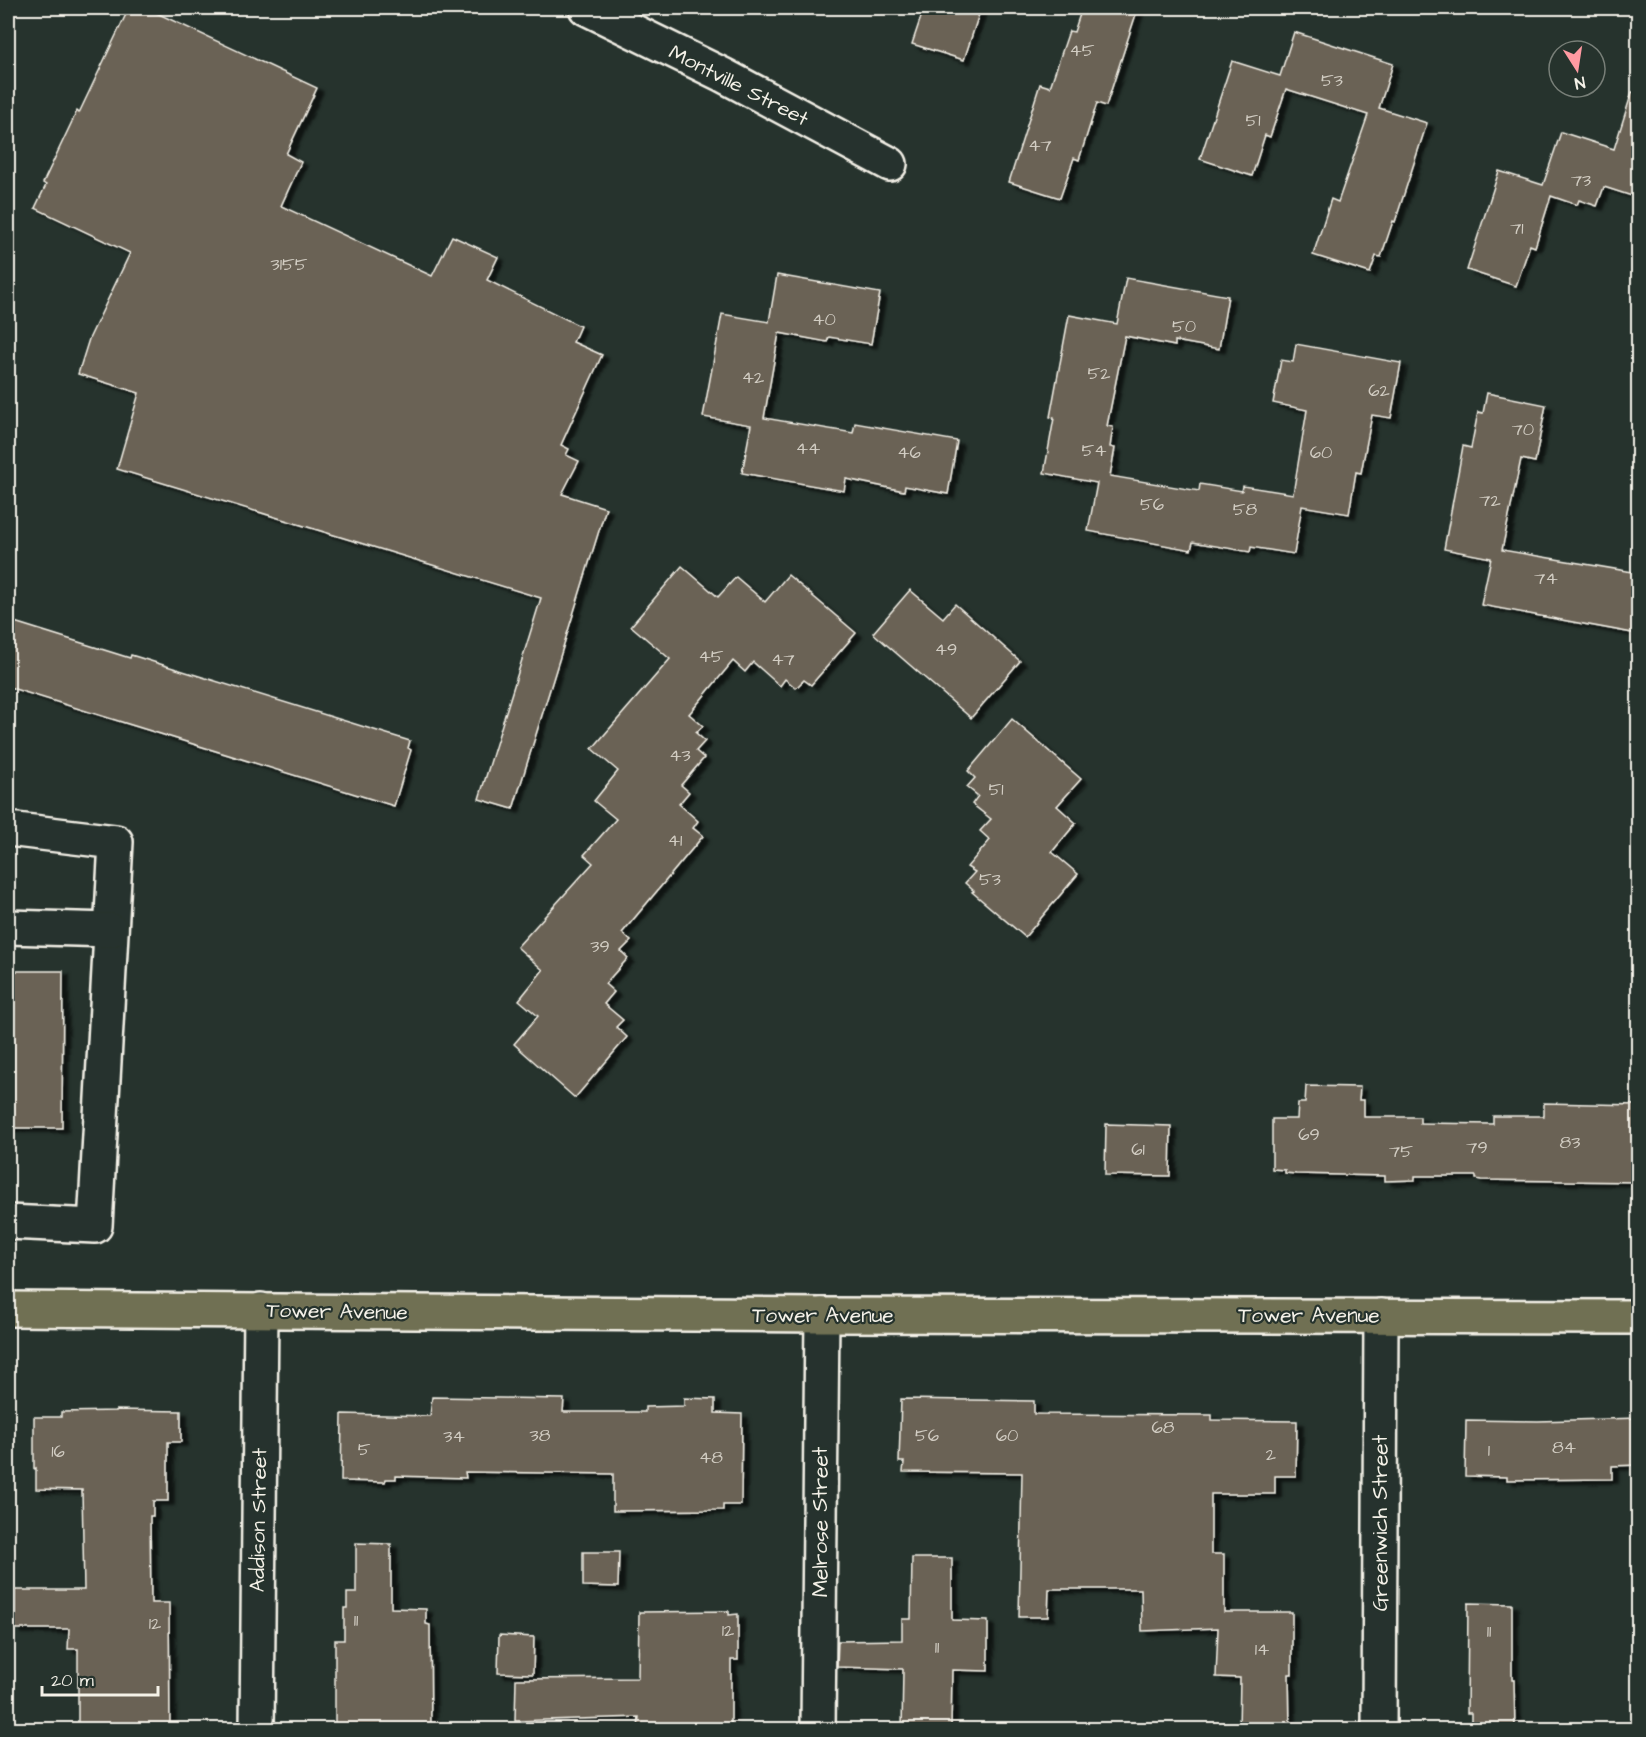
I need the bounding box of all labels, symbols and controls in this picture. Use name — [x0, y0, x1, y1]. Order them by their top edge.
street label: Montville Street — [664, 38, 814, 133]
house number: 45 — [1070, 38, 1095, 63]
north arrow — [1547, 39, 1607, 99]
house number: 53 — [1321, 68, 1343, 93]
text: N — [1573, 71, 1587, 94]
house number: 51 — [1245, 108, 1261, 133]
house number: 47 — [1028, 133, 1052, 158]
house number: 73 — [1571, 168, 1591, 193]
house number: 71 — [1510, 216, 1524, 241]
house number: 3155 — [271, 252, 308, 277]
house number: 40 — [812, 307, 836, 332]
house number: 50 — [1172, 314, 1196, 339]
house number: 52 — [1087, 361, 1111, 386]
house number: 42 — [742, 365, 765, 390]
house number: 62 — [1368, 378, 1390, 403]
house number: 70 — [1512, 417, 1534, 442]
house number: 44 — [796, 436, 820, 461]
house number: 54 — [1082, 438, 1107, 463]
house number: 46 — [897, 440, 921, 465]
house number: 60 — [1310, 440, 1332, 465]
house number: 72 — [1479, 488, 1501, 513]
house number: 56 — [1140, 492, 1164, 517]
house number: 58 — [1233, 497, 1258, 522]
house number: 74 — [1534, 566, 1558, 591]
house number: 49 — [935, 637, 957, 662]
house number: 45 — [699, 644, 724, 669]
house number: 47 — [771, 647, 795, 672]
house number: 43 — [669, 743, 691, 768]
house number: 51 — [988, 777, 1004, 802]
house number: 41 — [668, 828, 682, 853]
house number: 53 — [979, 867, 1001, 892]
house number: 39 — [590, 934, 610, 959]
house number: 69 — [1298, 1122, 1320, 1147]
house number: 83 — [1560, 1130, 1580, 1155]
house number: 79 — [1466, 1135, 1488, 1160]
house number: 61 — [1131, 1137, 1145, 1162]
house number: 75 — [1389, 1139, 1413, 1164]
street label: Tower Avenue — [266, 1296, 408, 1327]
street label: Tower Avenue — [752, 1301, 894, 1330]
street label: Tower Avenue — [1238, 1301, 1380, 1330]
house number: 68 — [1152, 1415, 1175, 1440]
house number: 38 — [530, 1423, 551, 1448]
house number: 56 — [915, 1423, 939, 1448]
house number: 60 — [996, 1423, 1018, 1448]
house number: 34 — [443, 1424, 465, 1449]
street label: Greenwich Street — [1366, 1434, 1395, 1611]
house number: 84 — [1552, 1435, 1576, 1460]
house number: 5 — [358, 1437, 371, 1462]
house number: 1 — [1488, 1438, 1490, 1463]
house number: 16 — [51, 1439, 65, 1464]
house number: 2 — [1266, 1442, 1277, 1467]
house number: 48 — [699, 1445, 723, 1470]
street label: Melrose Street — [806, 1446, 835, 1597]
street label: Addison Street — [243, 1447, 274, 1592]
house number: 11 — [354, 1608, 358, 1633]
house number: 12 — [149, 1611, 162, 1636]
house number: 12 — [722, 1618, 735, 1643]
house number: 11 — [1487, 1619, 1491, 1644]
house number: 11 — [935, 1635, 939, 1660]
house number: 14 — [1255, 1637, 1269, 1662]
scale bar — [42, 1659, 158, 1697]
text: 20 m — [51, 1668, 94, 1693]

